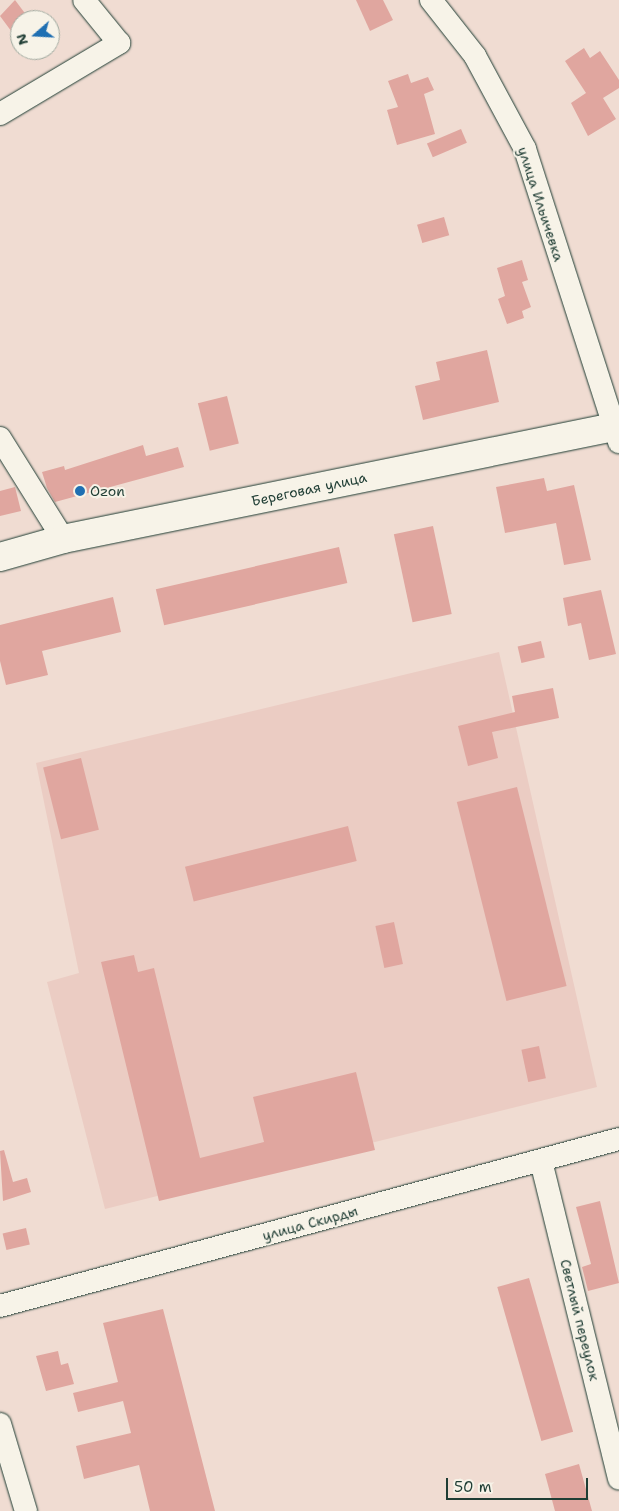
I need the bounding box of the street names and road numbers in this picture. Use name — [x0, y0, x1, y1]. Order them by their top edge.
street label: улица Ильичевка — [515, 145, 567, 263]
street label: Береговая улица — [250, 469, 368, 509]
street label: улица Скирды — [260, 1202, 360, 1244]
street label: Светлый переулок — [557, 1257, 603, 1383]

